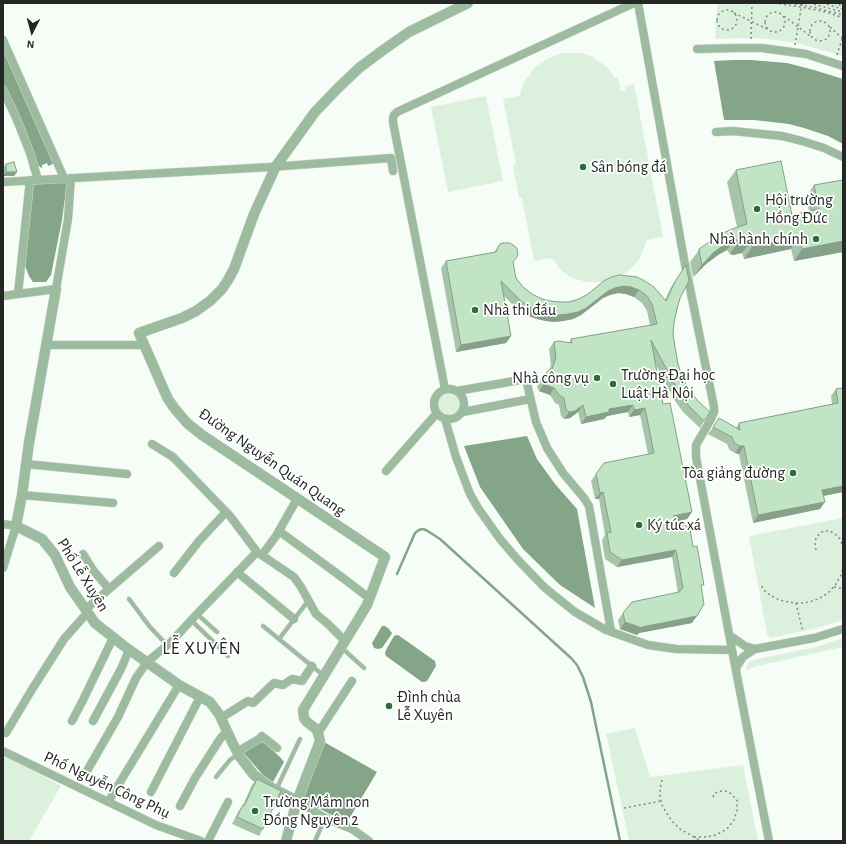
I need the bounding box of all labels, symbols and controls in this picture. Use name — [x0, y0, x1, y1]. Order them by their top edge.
north arrow — [12, 12, 52, 52]
text: N — [26, 39, 35, 50]
place label: Sân bóng đá — [591, 157, 667, 177]
marker: Sân bóng đá — [578, 162, 588, 172]
place label: Hội trường Hồng Đức — [765, 190, 833, 228]
marker: Hội trường Hồng Đức — [752, 204, 762, 214]
place label: Nhà hành chính — [709, 229, 808, 249]
marker: Nhà hành chính — [811, 234, 821, 244]
place label: Nhà thi đấu — [483, 300, 556, 320]
marker: Nhà thi đấu — [470, 305, 480, 315]
place label: Trường Đại học Luật Hà Nội — [621, 365, 715, 403]
place label: Nhà công vụ — [512, 368, 589, 388]
marker: Nhà công vụ — [592, 373, 602, 383]
marker: Trường Đại học Luật Hà Nội — [608, 379, 618, 389]
street label: Đường Nguyễn Quán Quang — [195, 404, 349, 520]
place label: Tòa giảng đường — [682, 463, 785, 483]
marker: Tòa giảng đường — [788, 468, 798, 478]
place label: Ký túc xá — [647, 515, 701, 535]
marker: Ký túc xá — [634, 520, 644, 530]
street label: Phố Lễ Xuyên — [53, 535, 113, 615]
district label: LỄ XUYÊN — [162, 638, 242, 660]
place label: Đình chùa Lễ Xuyên — [397, 687, 461, 725]
marker: Đình chùa Lễ Xuyên — [384, 701, 394, 711]
street label: Phố Nguyễn Công Phụ — [41, 747, 173, 823]
place label: Trường Mầm non Đồng Nguyên 2 — [263, 792, 369, 830]
marker: Trường Mầm non Đồng Nguyên 2 — [250, 806, 260, 816]

